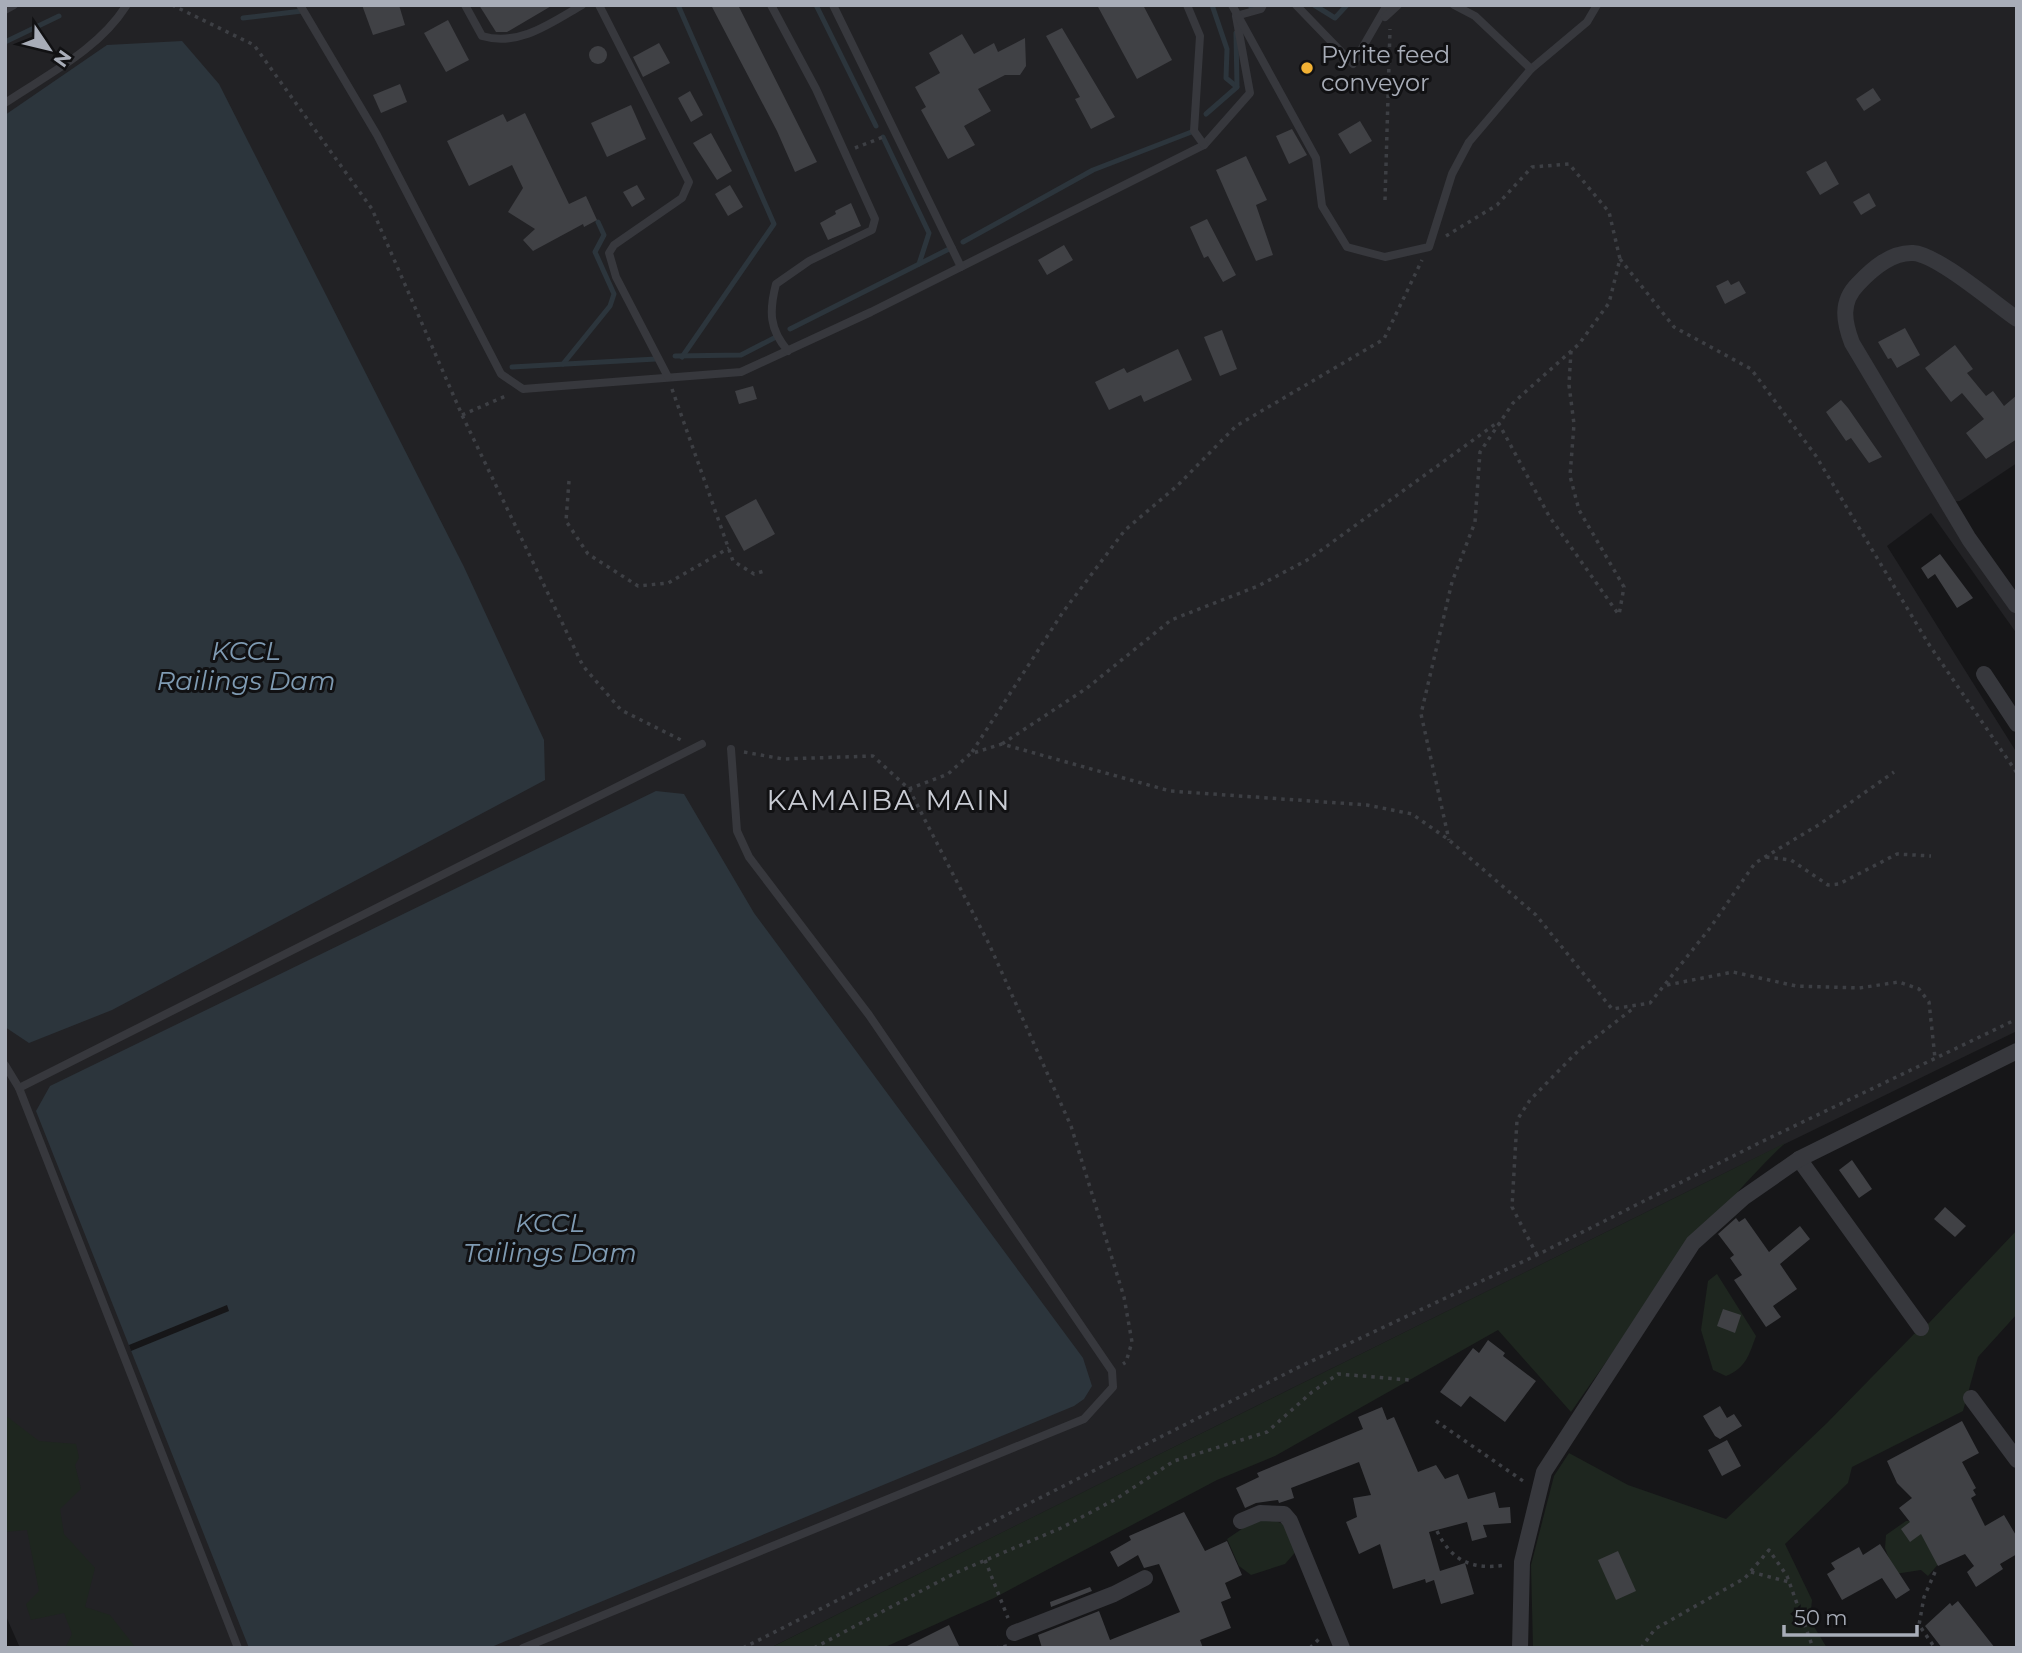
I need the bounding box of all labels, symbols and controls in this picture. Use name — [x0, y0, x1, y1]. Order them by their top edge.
north arrow — [14, 14, 84, 84]
place label: Pyrite feed conveyor — [1321, 40, 1450, 97]
text: N — [49, 46, 76, 71]
marker: Pyrite feed conveyor — [1299, 60, 1315, 76]
water label: KCCL Railings Dam — [157, 635, 335, 697]
district label: KAMAIBA MAIN — [767, 783, 1011, 817]
water label: KCCL Tailings Dam — [463, 1207, 637, 1269]
scale bar — [1784, 1594, 1917, 1638]
text: 50 m — [1794, 1605, 1848, 1630]

